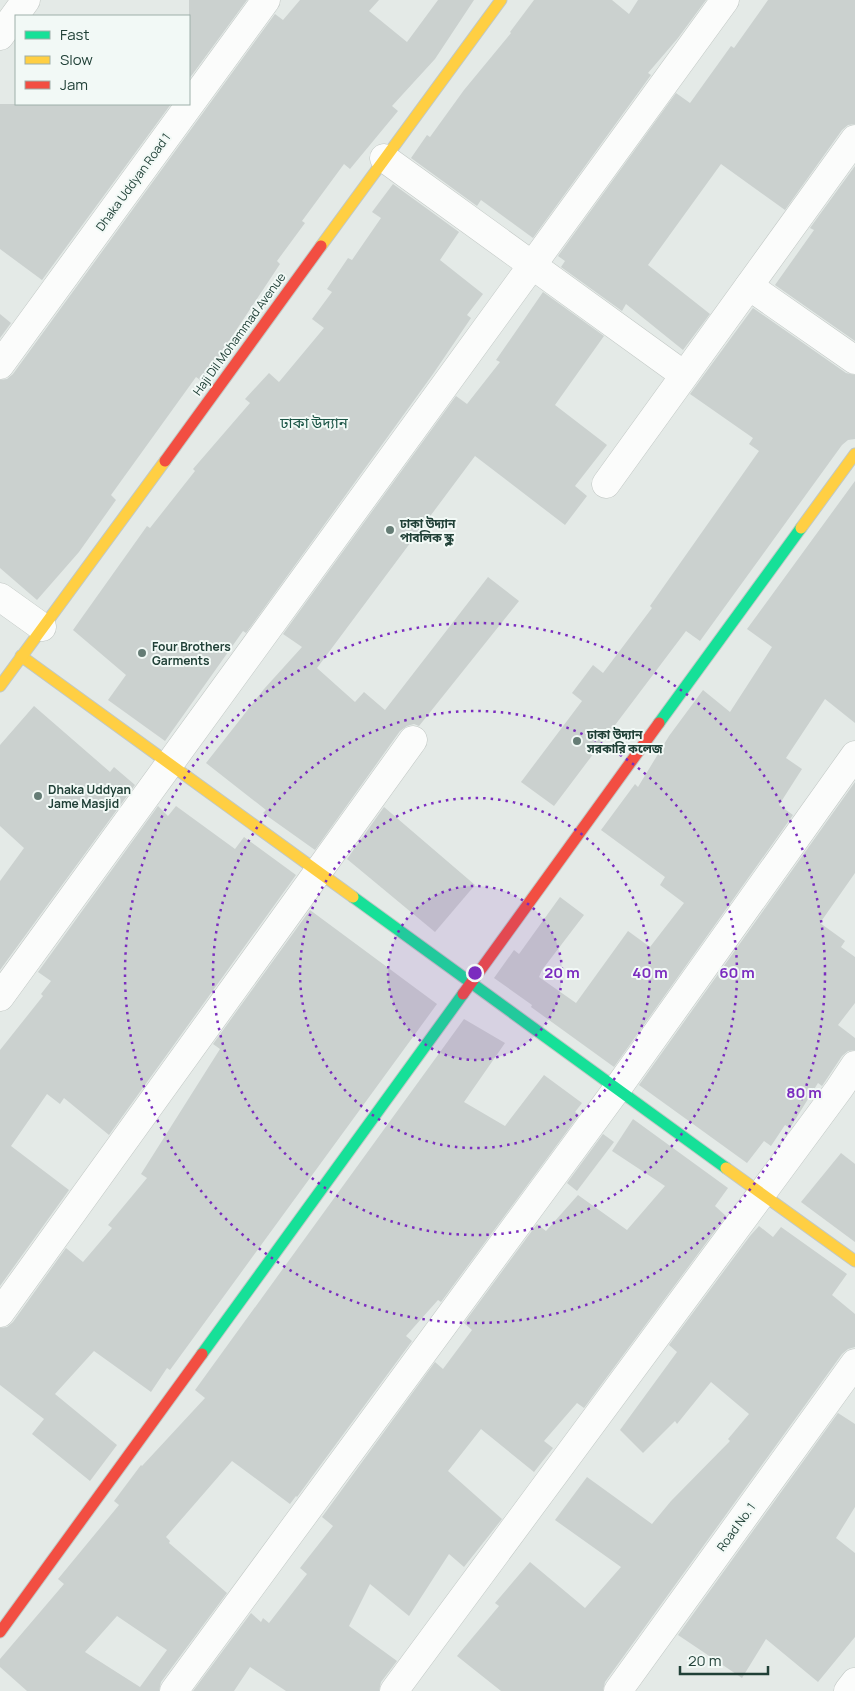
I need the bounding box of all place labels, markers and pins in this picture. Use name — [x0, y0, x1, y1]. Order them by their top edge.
place label: ঢাকা উদ্যান পাবলিক স্কুল — [399, 515, 456, 546]
marker: ঢাকা উদ্যান পাবলিক স্কুল — [384, 524, 396, 536]
place label: Four Brothers Garments — [152, 638, 231, 669]
marker: Four Brothers Garments — [136, 647, 148, 659]
place label: ঢাকা উদ্যান সরকারি কলেজ — [586, 726, 663, 757]
marker: ঢাকা উদ্যান সরকারি কলেজ — [571, 735, 583, 747]
place label: Dhaka Uddyan Jame Masjid — [48, 781, 131, 812]
marker: Dhaka Uddyan Jame Masjid — [32, 790, 44, 802]
centre of rings — [466, 964, 484, 982]

